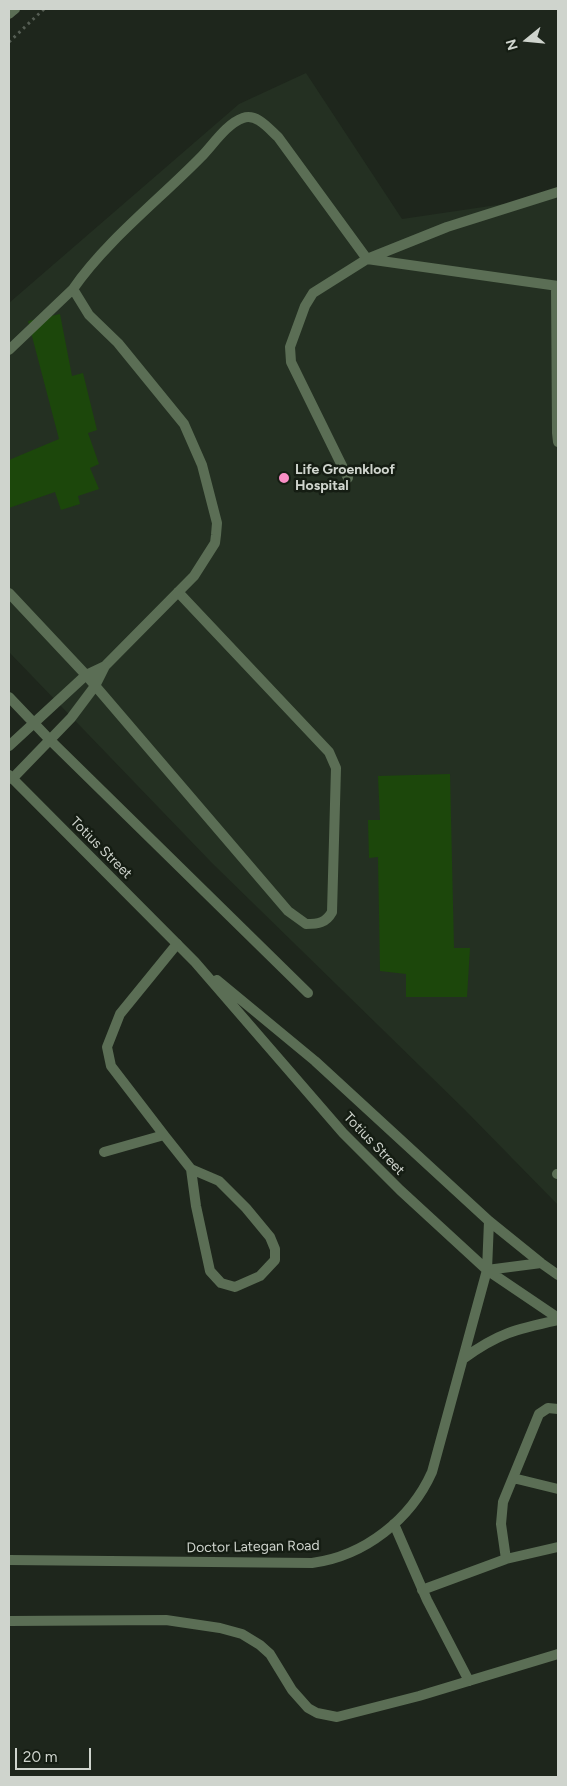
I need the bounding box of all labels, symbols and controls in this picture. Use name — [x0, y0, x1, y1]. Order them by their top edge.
north arrow — [502, 15, 552, 65]
text: N — [502, 37, 522, 52]
place label: Life Groenkloof Hospital — [295, 462, 395, 494]
marker: Life Groenkloof Hospital — [277, 471, 291, 485]
street label: Totius Street — [67, 814, 135, 882]
street label: Totius Street — [340, 1109, 408, 1179]
street label: Doctor Lategan Road — [186, 1537, 320, 1557]
scale bar — [18, 1738, 94, 1770]
text: 20 m — [23, 1748, 57, 1766]

